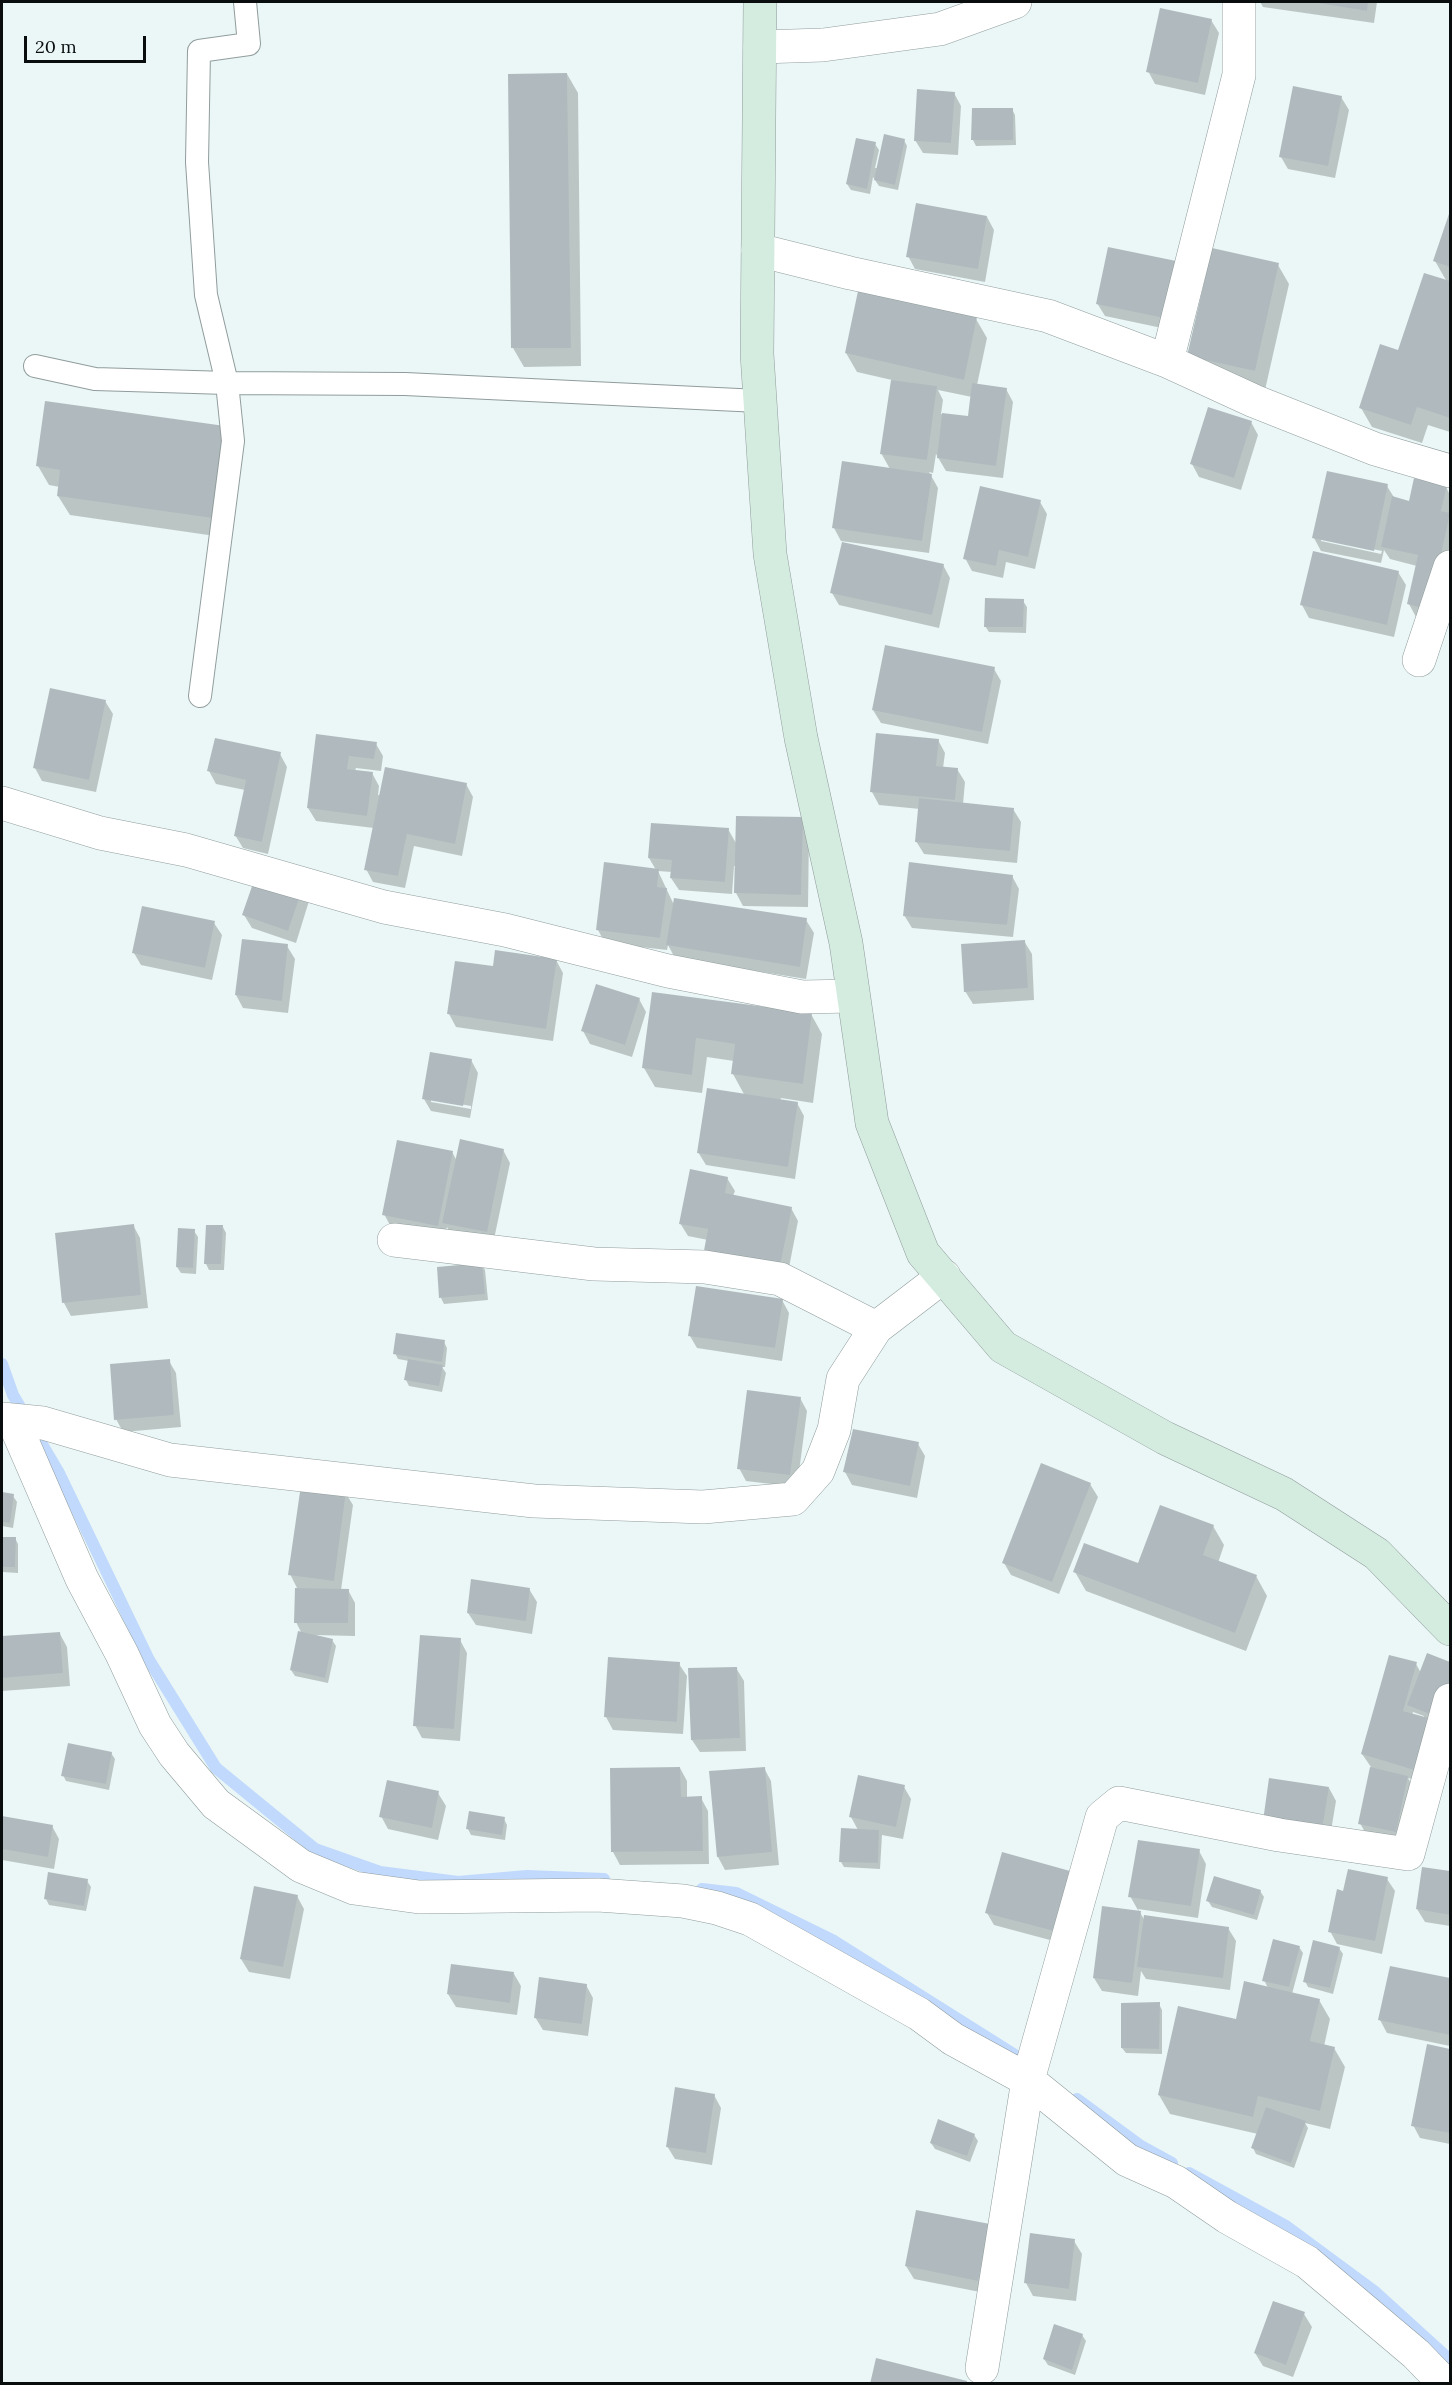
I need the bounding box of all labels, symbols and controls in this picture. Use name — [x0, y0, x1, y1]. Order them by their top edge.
scale bar — [27, 24, 148, 62]
text: 20 m — [35, 35, 77, 58]

